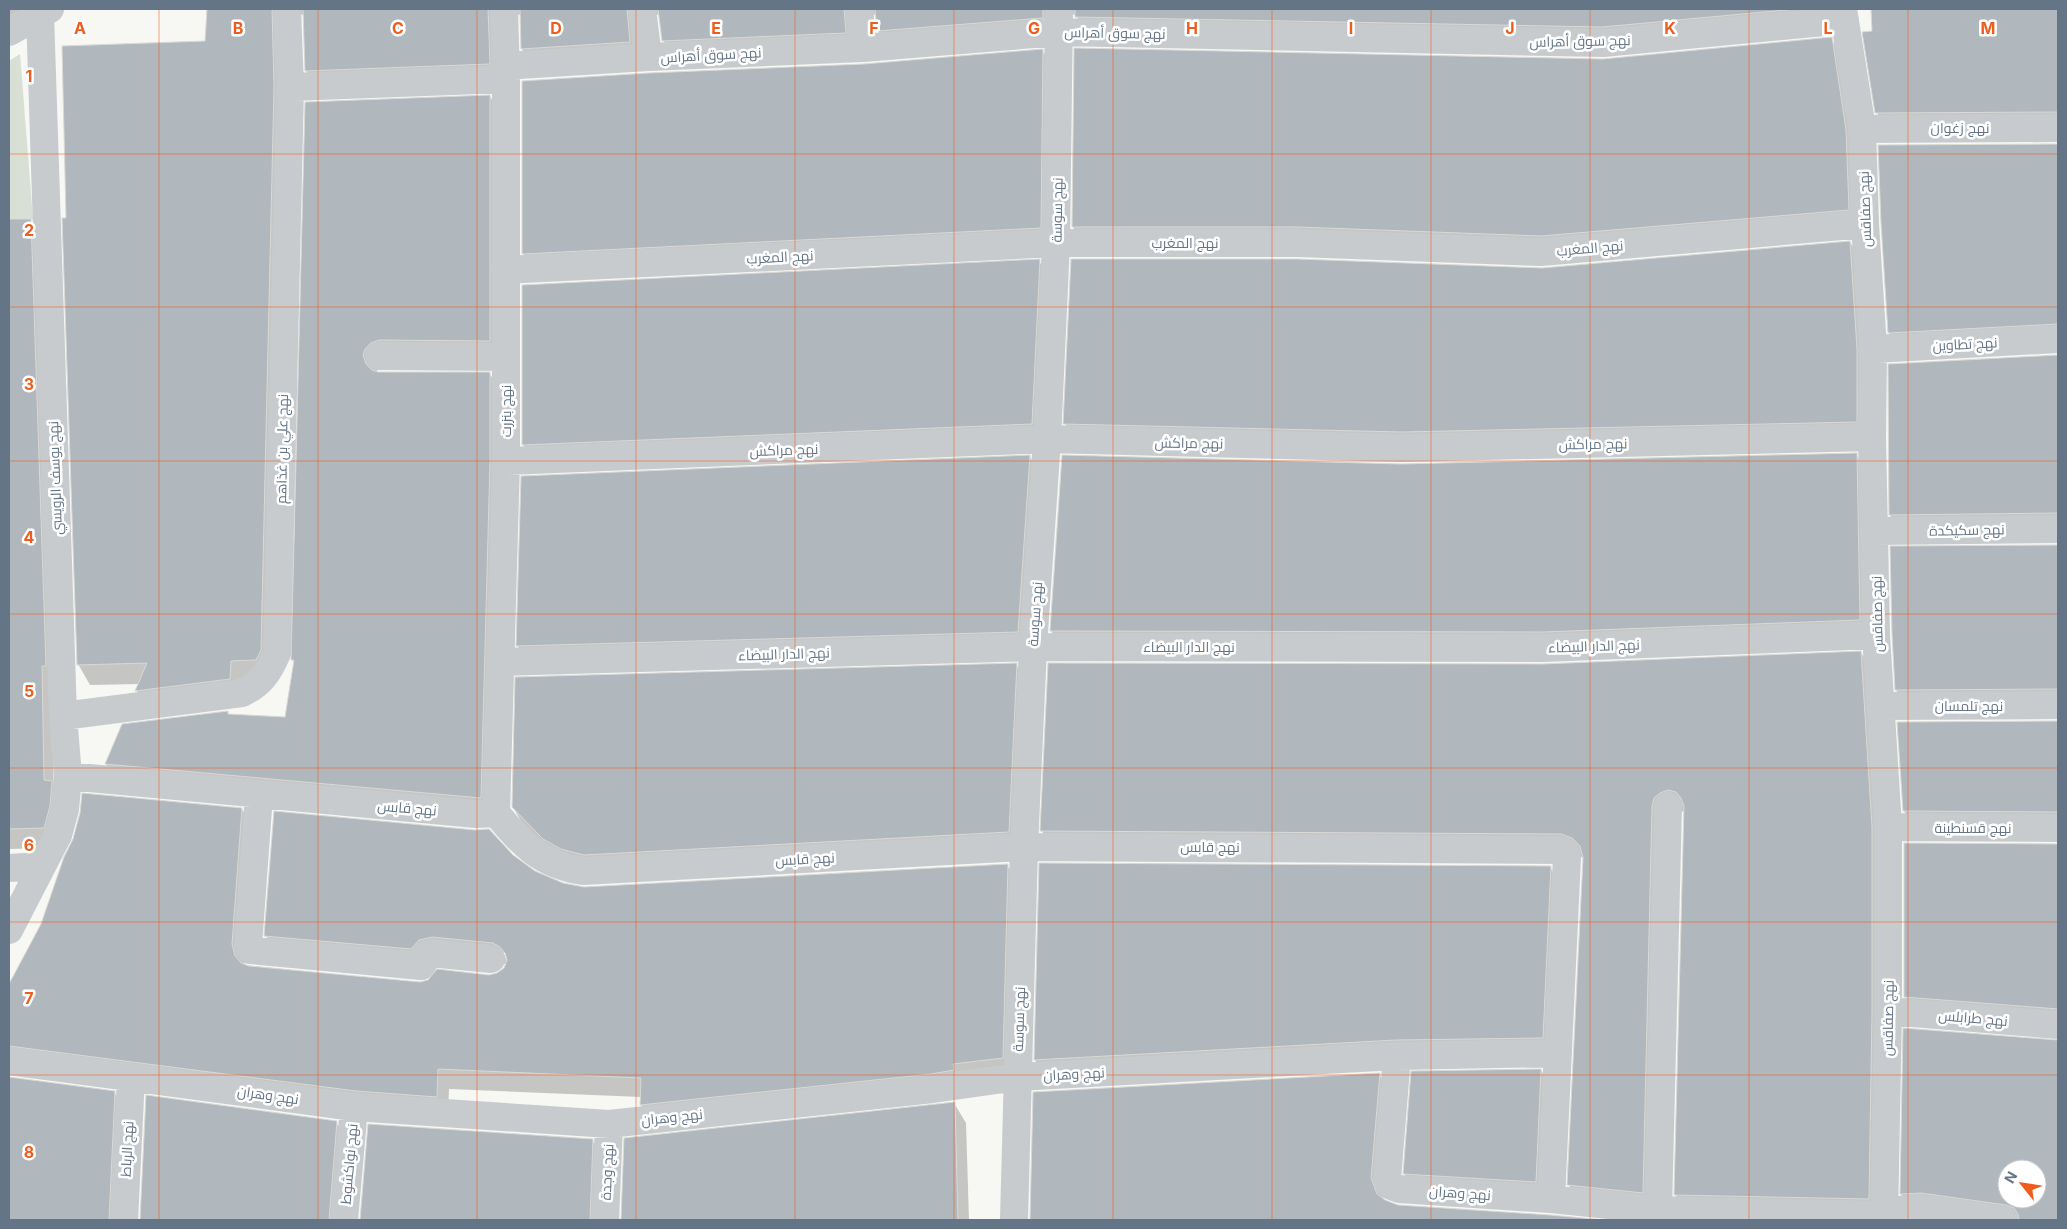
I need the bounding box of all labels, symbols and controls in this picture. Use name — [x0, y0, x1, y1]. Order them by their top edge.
text: A — [74, 18, 86, 38]
text: B — [233, 18, 243, 38]
text: C — [392, 18, 404, 38]
text: D — [550, 18, 562, 38]
text: E — [711, 18, 721, 38]
text: F — [869, 18, 879, 38]
text: G — [1028, 18, 1040, 38]
text: H — [1186, 18, 1198, 38]
text: I — [1349, 18, 1353, 38]
text: J — [1505, 18, 1515, 38]
text: K — [1664, 18, 1676, 38]
text: L — [1823, 18, 1833, 38]
text: M — [1981, 18, 1995, 38]
street label: نهج سوق أهراس — [1064, 23, 1166, 43]
street label: نهج سوق أهراس — [1529, 31, 1631, 51]
street label: نهج سوق أهراس — [660, 43, 762, 67]
text: 1 — [26, 66, 32, 86]
street label: نهج زغوان — [1931, 119, 1989, 137]
street label: نهج صفاقس — [1855, 171, 1875, 247]
street label: نهج سوسة — [1047, 177, 1067, 243]
text: 2 — [24, 220, 34, 240]
street label: نهج المغرب — [1152, 234, 1218, 252]
street label: نهج المغرب — [1556, 236, 1624, 260]
street label: نهج المغرب — [746, 246, 814, 268]
street label: نهج تطاوين — [1932, 333, 1998, 355]
text: 3 — [24, 374, 34, 394]
street label: نهج بنزرت — [497, 385, 515, 437]
street label: نهج علي بن غذاهم — [272, 394, 295, 504]
street label: نهج يوسف الرويسي — [44, 421, 68, 535]
street label: نهج مراكش — [1154, 433, 1224, 453]
street label: نهج مراكش — [1558, 434, 1628, 454]
street label: نهج مراكش — [749, 440, 819, 460]
street label: نهج سكيكدة — [1929, 520, 2005, 540]
text: 4 — [24, 527, 35, 547]
street label: نهج صفاقس — [1867, 576, 1887, 652]
street label: نهج سوسة — [1024, 581, 1046, 647]
street label: نهج الدار البيضاء — [1548, 635, 1640, 657]
street label: نهج الدار البيضاء — [1143, 638, 1235, 656]
street label: نهج الدار البيضاء — [738, 643, 830, 665]
text: 5 — [24, 681, 34, 701]
street label: نهج تلمسان — [1935, 697, 2003, 715]
street label: نهج قابس — [377, 796, 437, 820]
street label: نهج قسنطينة — [1934, 819, 2012, 837]
text: 6 — [24, 835, 34, 855]
street label: نهج قابس — [1180, 838, 1240, 856]
street label: نهج قابس — [775, 848, 835, 870]
street label: نهج صفاقس — [1878, 980, 1898, 1056]
street label: نهج سوسة — [1009, 986, 1029, 1052]
text: 7 — [24, 988, 34, 1008]
street label: نهج طرابلس — [1938, 1006, 2008, 1030]
street label: نهج وهران — [1043, 1063, 1105, 1085]
street label: نهج وهران — [236, 1082, 300, 1108]
street label: نهج وهران — [640, 1105, 704, 1129]
street label: نهج الرباط — [117, 1121, 137, 1177]
street label: نهج نواكشوط — [337, 1123, 361, 1205]
text: 8 — [24, 1142, 34, 1162]
street label: نهج وجدة — [597, 1143, 617, 1201]
north arrow — [1997, 1159, 2047, 1209]
text: N — [2000, 1168, 2020, 1186]
street label: نهج وهران — [1429, 1182, 1491, 1204]

